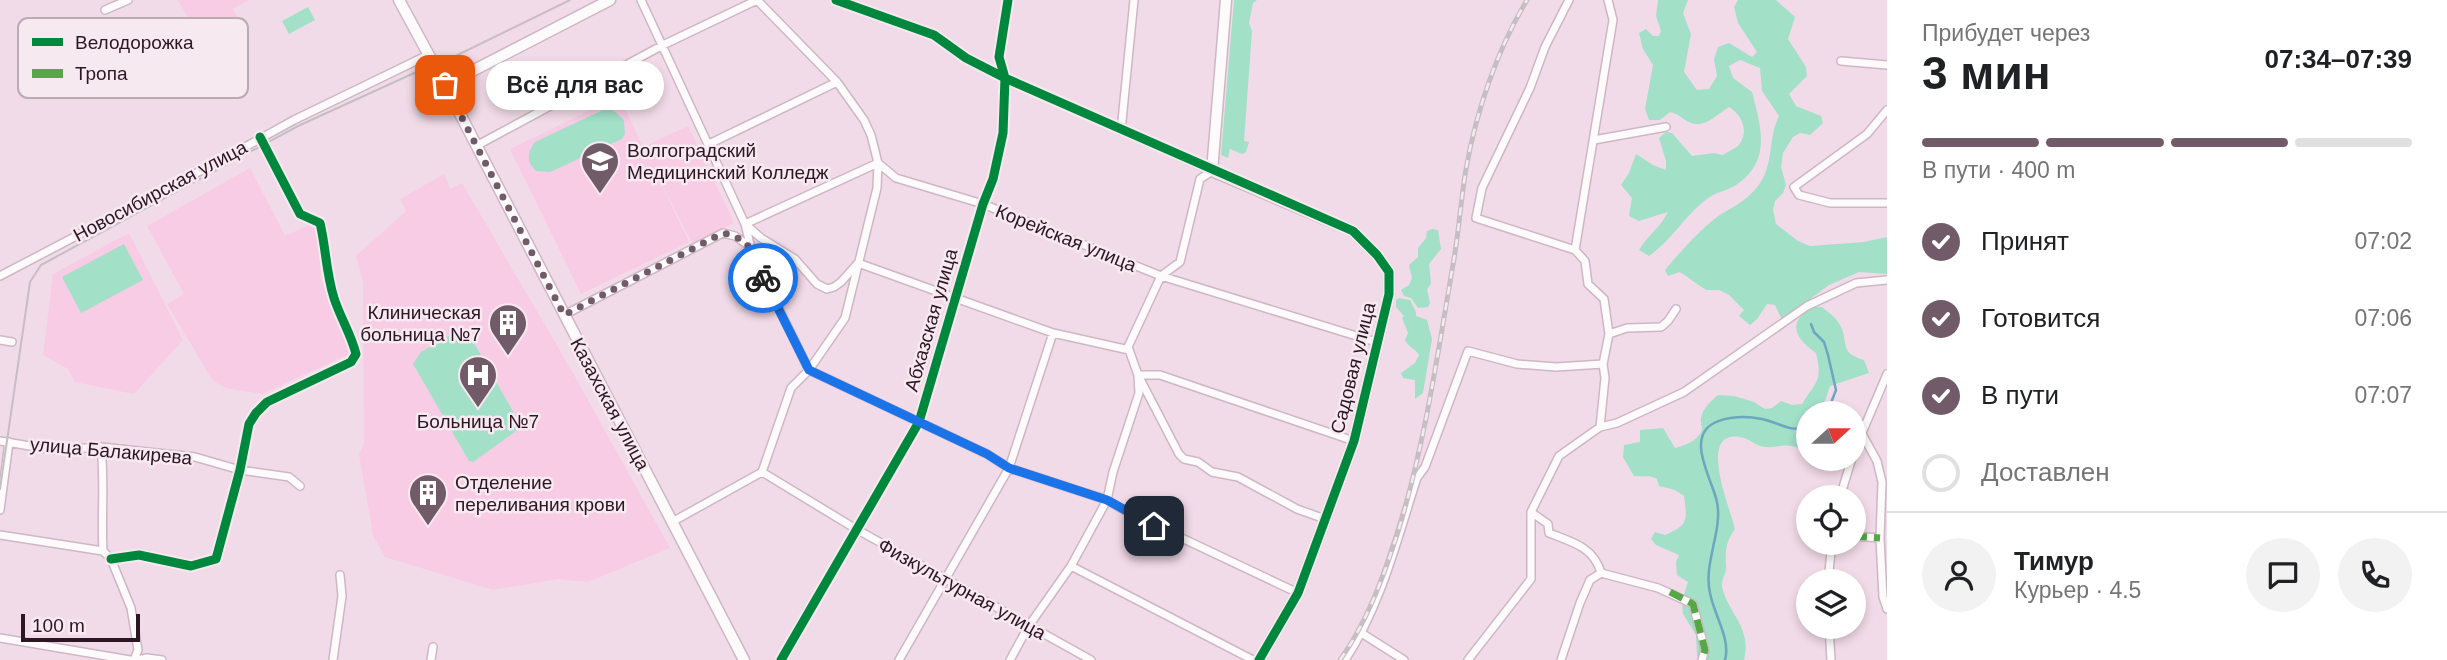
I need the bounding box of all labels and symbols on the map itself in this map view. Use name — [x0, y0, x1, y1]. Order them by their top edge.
legend — [18, 18, 248, 98]
text: Велодорожка — [75, 32, 194, 53]
pin — [415, 55, 475, 115]
callout: Всё для вас — [487, 60, 666, 110]
text: Тропа — [75, 63, 128, 84]
street label: Новосибирская улица — [70, 136, 251, 246]
school or university icon: Волгоградский Медицинский Колледж — [579, 140, 621, 195]
place label: Волгоградский Медицинский Колледж — [627, 140, 829, 183]
street label: Корейская улица — [993, 200, 1140, 276]
courier — [728, 243, 798, 313]
street label: Абхазская улица — [901, 246, 962, 394]
street label: Садовая улица — [1327, 300, 1380, 436]
place label: Клиническая больница №7 — [360, 302, 481, 345]
building icon: Клиническая больница №7 — [487, 302, 529, 357]
street label: Казахская улица — [566, 334, 654, 474]
hospital icon: Больница №7 — [457, 354, 499, 409]
north arrow — [1796, 401, 1866, 471]
place label: Больница №7 — [417, 411, 539, 432]
street label: улица Балакирева — [29, 433, 193, 469]
building icon: Отделение переливания крови — [407, 472, 449, 527]
place label: Отделение переливания крови — [455, 472, 625, 515]
pin — [1124, 496, 1184, 556]
street label: Физкультурная улица — [874, 534, 1050, 644]
scale bar — [21, 611, 140, 643]

